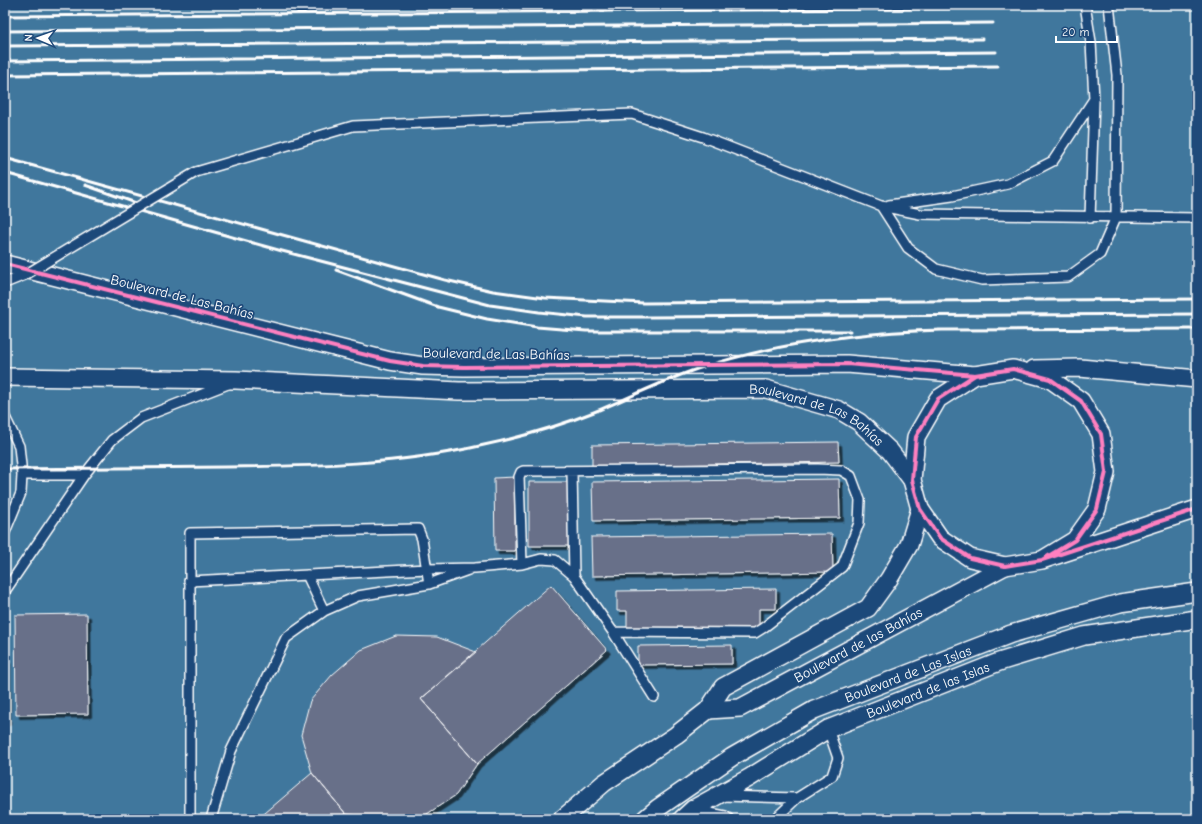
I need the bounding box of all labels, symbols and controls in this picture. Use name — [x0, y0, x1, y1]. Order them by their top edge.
north arrow — [18, 18, 58, 58]
scale bar — [1056, 18, 1117, 44]
text: 20 m — [1062, 25, 1090, 39]
text: N — [22, 34, 35, 41]
street label: Boulevard de Las Bahías — [109, 271, 255, 323]
street label: Boulevard de Las Bahías — [423, 344, 570, 364]
street label: Boulevard de Las Bahías — [749, 381, 887, 449]
street label: Boulevard de las Bahías — [791, 603, 925, 686]
street label: Boulevard de Las Islas — [842, 642, 974, 706]
street label: Boulevard de las Islas — [864, 658, 992, 722]

